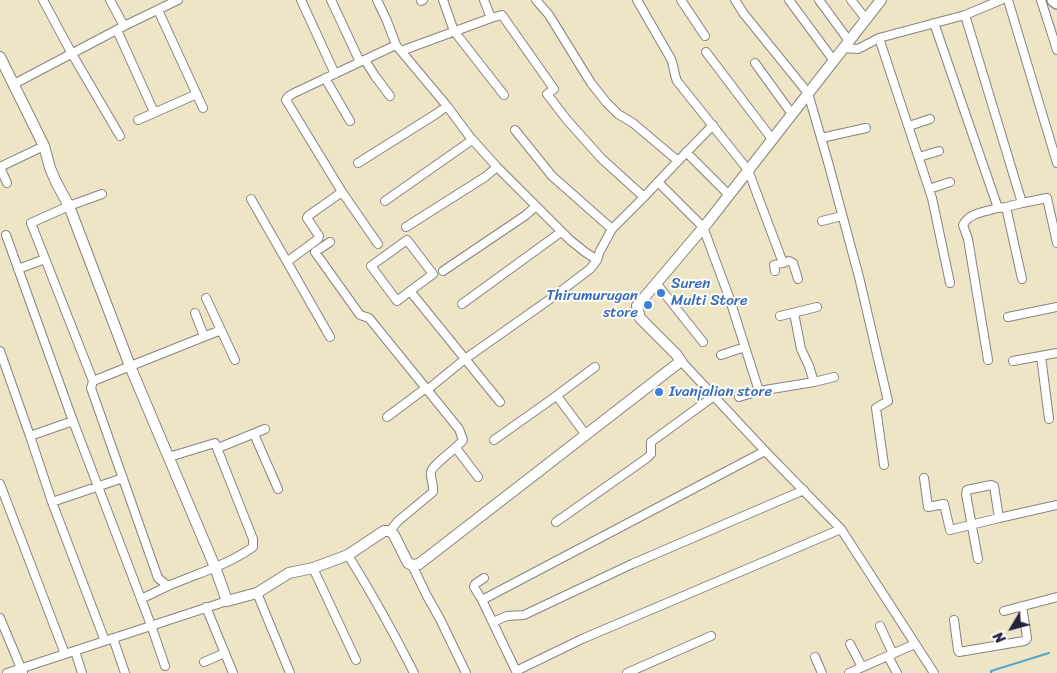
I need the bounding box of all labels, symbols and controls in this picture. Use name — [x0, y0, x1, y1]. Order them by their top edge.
place label: Suren Multi Store — [671, 275, 748, 310]
place label: Thirumurugan store — [546, 287, 638, 322]
marker: Suren Multi Store — [655, 287, 667, 299]
marker: Thirumurugan store — [642, 299, 654, 311]
place label: Ivanjalian store — [669, 383, 772, 401]
marker: Ivanjalian store — [653, 386, 665, 398]
north arrow — [987, 603, 1037, 653]
text: N — [987, 626, 1013, 649]

